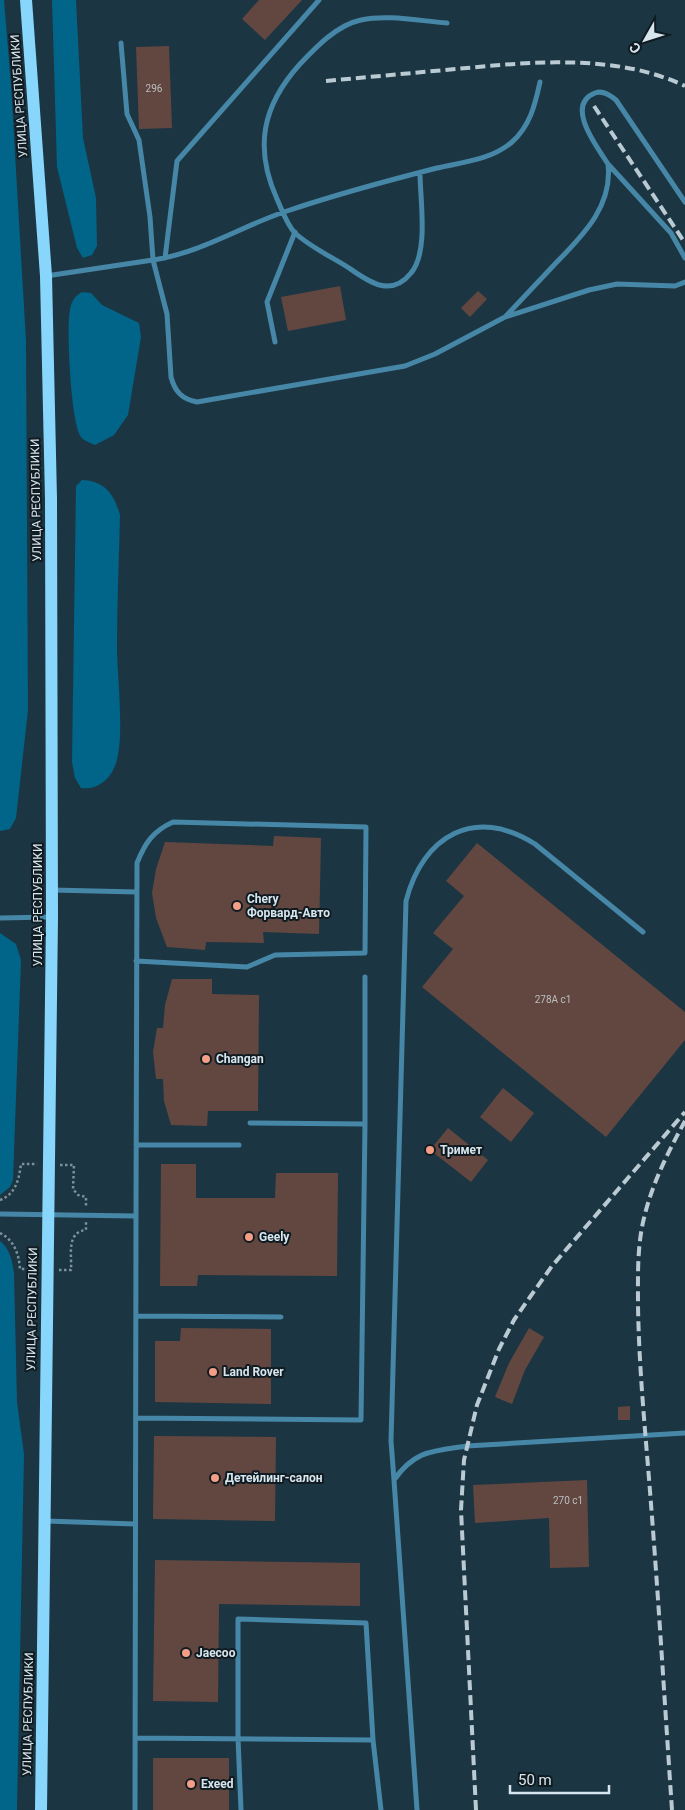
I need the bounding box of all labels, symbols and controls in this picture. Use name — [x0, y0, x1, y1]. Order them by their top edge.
north arrow — [620, 15, 670, 65]
street label: УЛИЦА РЕСПУБЛИКИ — [8, 34, 30, 158]
text: С — [626, 40, 644, 57]
house number: 296 — [146, 83, 163, 94]
street label: УЛИЦА РЕСПУБЛИКИ — [28, 438, 44, 562]
street label: УЛИЦА РЕСПУБЛИКИ — [31, 843, 45, 967]
place label: Chery Форвард-Авто — [247, 892, 330, 920]
marker: Chery Форвард-Авто — [231, 900, 243, 912]
house number: 278А с1 — [535, 994, 571, 1005]
place label: Changan — [216, 1052, 264, 1066]
marker: Changan — [200, 1053, 212, 1065]
place label: Тримет — [440, 1143, 482, 1157]
marker: Тримет — [424, 1144, 436, 1156]
place label: Geely — [259, 1230, 290, 1244]
marker: Geely — [243, 1231, 255, 1243]
street label: УЛИЦА РЕСПУБЛИКИ — [24, 1247, 40, 1371]
place label: Land Rover — [223, 1365, 284, 1379]
marker: Land Rover — [207, 1366, 219, 1378]
place label: Детейлинг-салон — [225, 1471, 323, 1485]
marker: Детейлинг-салон — [209, 1472, 221, 1484]
house number: 270 с1 — [553, 1495, 583, 1506]
place label: Jaecoo — [196, 1646, 236, 1660]
marker: Jaecoo — [180, 1647, 192, 1659]
street label: УЛИЦА РЕСПУБЛИКИ — [20, 1652, 36, 1776]
scale bar — [510, 1762, 609, 1794]
text: 50 m — [518, 1771, 552, 1789]
place label: Exeed — [201, 1777, 234, 1791]
marker: Exeed — [185, 1778, 197, 1790]

